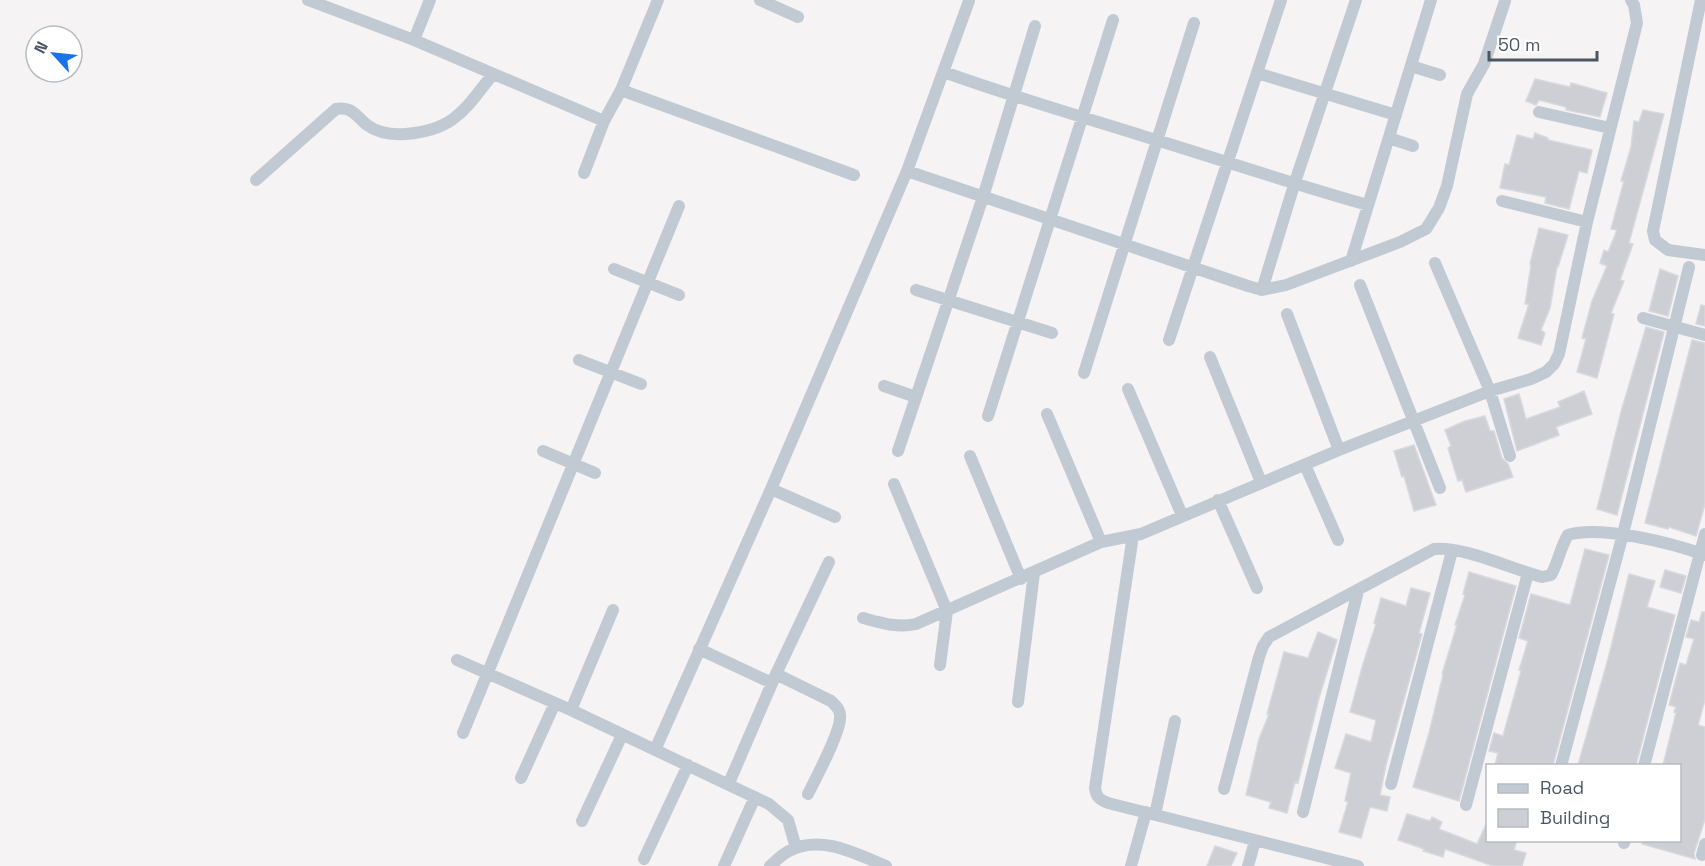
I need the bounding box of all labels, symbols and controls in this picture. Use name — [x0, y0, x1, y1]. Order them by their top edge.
north arrow — [24, 24, 84, 84]
scale bar — [1489, 24, 1597, 62]
text: 50 m — [1498, 33, 1540, 56]
text: N — [29, 38, 53, 57]
legend — [1486, 764, 1681, 842]
text: Road — [1540, 776, 1584, 799]
text: Building — [1540, 806, 1610, 829]

